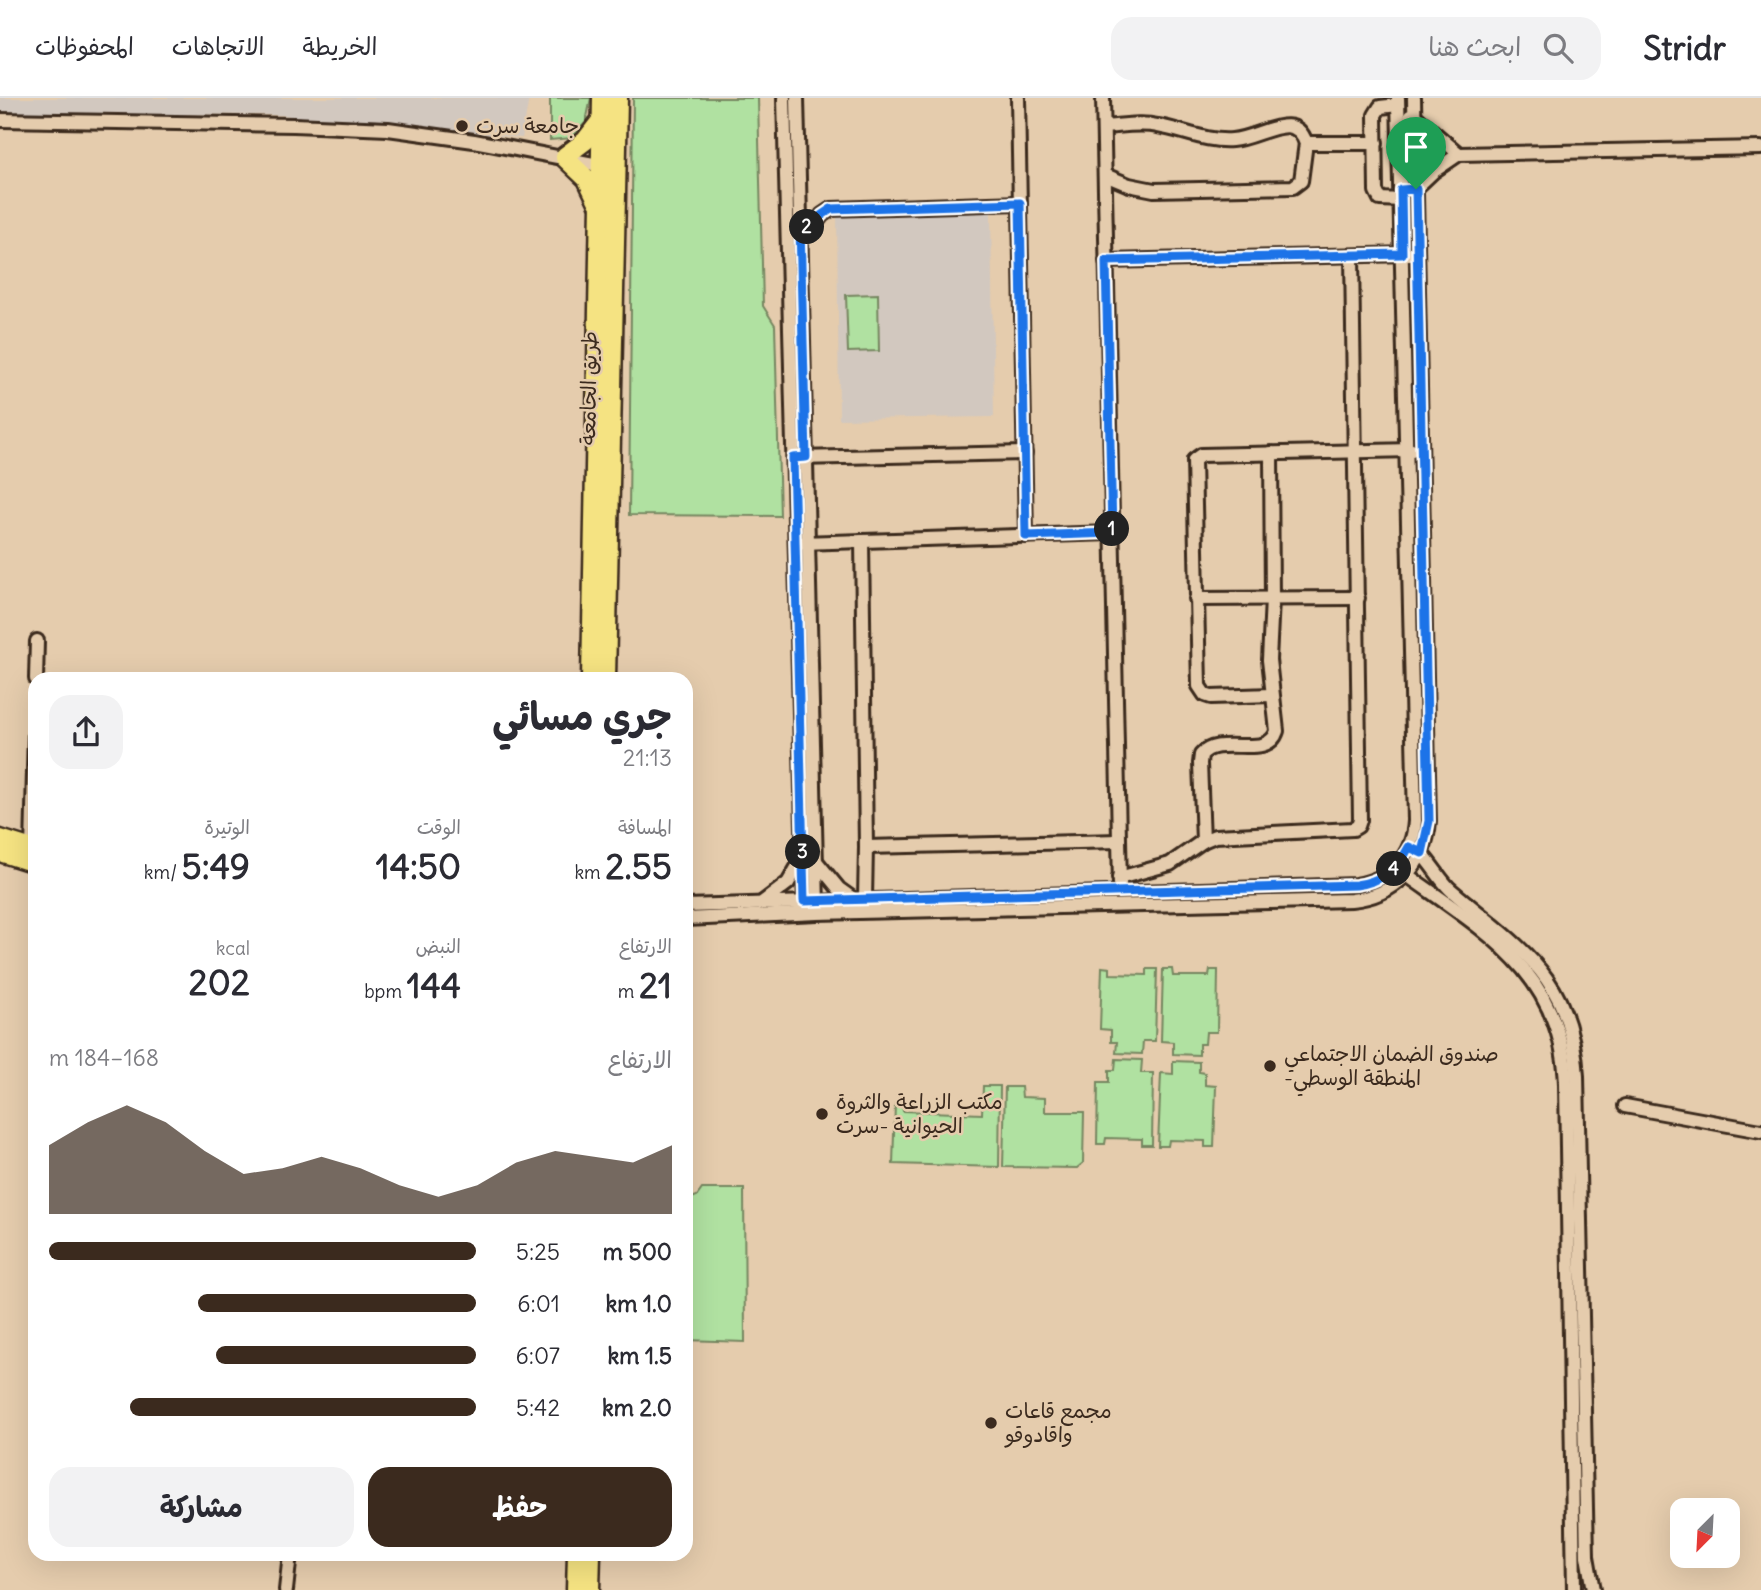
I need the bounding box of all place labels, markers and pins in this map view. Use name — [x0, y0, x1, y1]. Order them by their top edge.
place label: جامعة سرت — [476, 112, 579, 139]
pin — [1386, 117, 1446, 189]
marker: جامعة سرت — [454, 118, 470, 134]
pin: 2 — [790, 209, 824, 244]
pin: 1 — [1094, 512, 1130, 546]
pin: 3 — [786, 834, 820, 870]
pin: 4 — [1376, 852, 1412, 886]
place label: صندوق الضمان الاجتماعي -المنطقة الوسطي — [1284, 1040, 1499, 1097]
marker: صندوق الضمان الاجتماعي -المنطقة الوسطي — [1262, 1058, 1278, 1074]
place label: مكتب الزراعة والثروة الحيوانية -سرت — [836, 1088, 1003, 1139]
marker: مكتب الزراعة والثروة الحيوانية -سرت — [814, 1106, 830, 1122]
place label: مجمع قاعات واقادوقو — [1004, 1397, 1112, 1449]
marker: مجمع قاعات واقادوقو — [983, 1415, 999, 1431]

